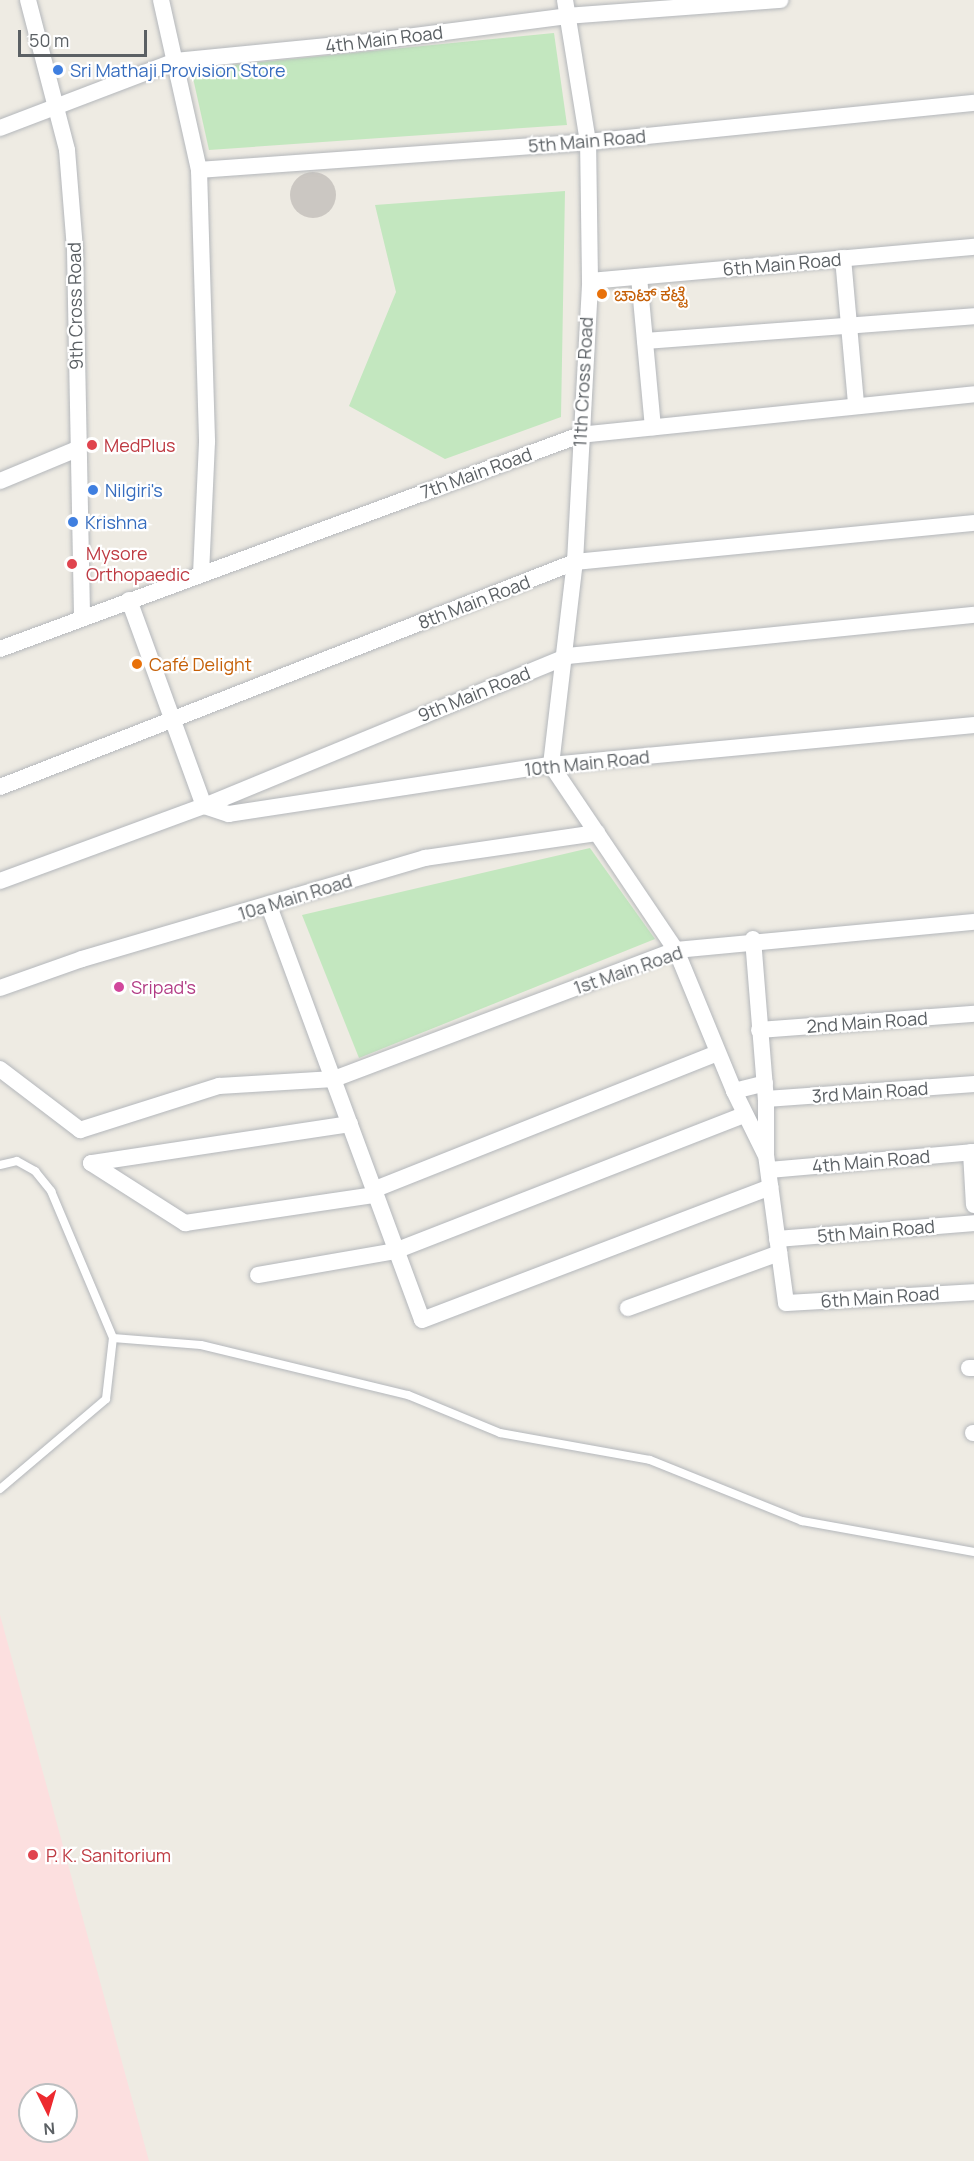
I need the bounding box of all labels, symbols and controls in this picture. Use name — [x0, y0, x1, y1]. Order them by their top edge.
scale bar — [21, 18, 150, 56]
street label: 4th Main Road — [324, 21, 444, 57]
text: 50 m — [29, 28, 69, 52]
place label: Sri Mathaji Provision Store — [70, 59, 286, 81]
marker: Sri Mathaji Provision Store — [51, 63, 65, 77]
street label: 5th Main Road — [527, 125, 647, 157]
street label: 9th Cross Road — [63, 242, 87, 370]
street label: 6th Main Road — [722, 248, 842, 280]
place label: ಚಾಟ್ ಕಟ್ಟೆ — [614, 283, 688, 305]
marker: ಚಾಟ್ ಕಟ್ಟೆ — [595, 287, 609, 301]
street label: 11th Cross Road — [569, 316, 597, 448]
place label: MedPlus — [104, 434, 176, 456]
marker: MedPlus — [85, 438, 99, 452]
street label: 7th Main Road — [417, 443, 535, 503]
place label: Nilgiri's — [105, 479, 163, 501]
marker: Nilgiri's — [86, 483, 100, 497]
place label: Krishna — [85, 511, 147, 533]
marker: Krishna — [66, 515, 80, 529]
place label: Mysore Orthopaedic — [86, 543, 190, 586]
marker: Mysore Orthopaedic — [63, 555, 81, 573]
street label: 8th Main Road — [415, 571, 533, 633]
place label: Café Delight — [149, 653, 252, 675]
marker: Café Delight — [130, 657, 144, 671]
street label: 9th Main Road — [415, 662, 533, 726]
street label: 10th Main Road — [523, 746, 651, 780]
street label: 10a Main Road — [235, 869, 355, 925]
street label: 1st Main Road — [571, 941, 685, 999]
place label: Sripad's — [131, 976, 196, 998]
marker: Sripad's — [112, 980, 126, 994]
street label: 2nd Main Road — [806, 1007, 928, 1037]
street label: 3rd Main Road — [811, 1077, 929, 1107]
street label: 4th Main Road — [811, 1145, 931, 1177]
street label: 5th Main Road — [816, 1215, 936, 1247]
street label: 6th Main Road — [820, 1282, 940, 1312]
place label: P. K. Sanitorium — [46, 1844, 171, 1866]
marker: P. K. Sanitorium — [24, 1846, 42, 1864]
north arrow — [18, 2083, 78, 2143]
text: N — [43, 2117, 56, 2140]

